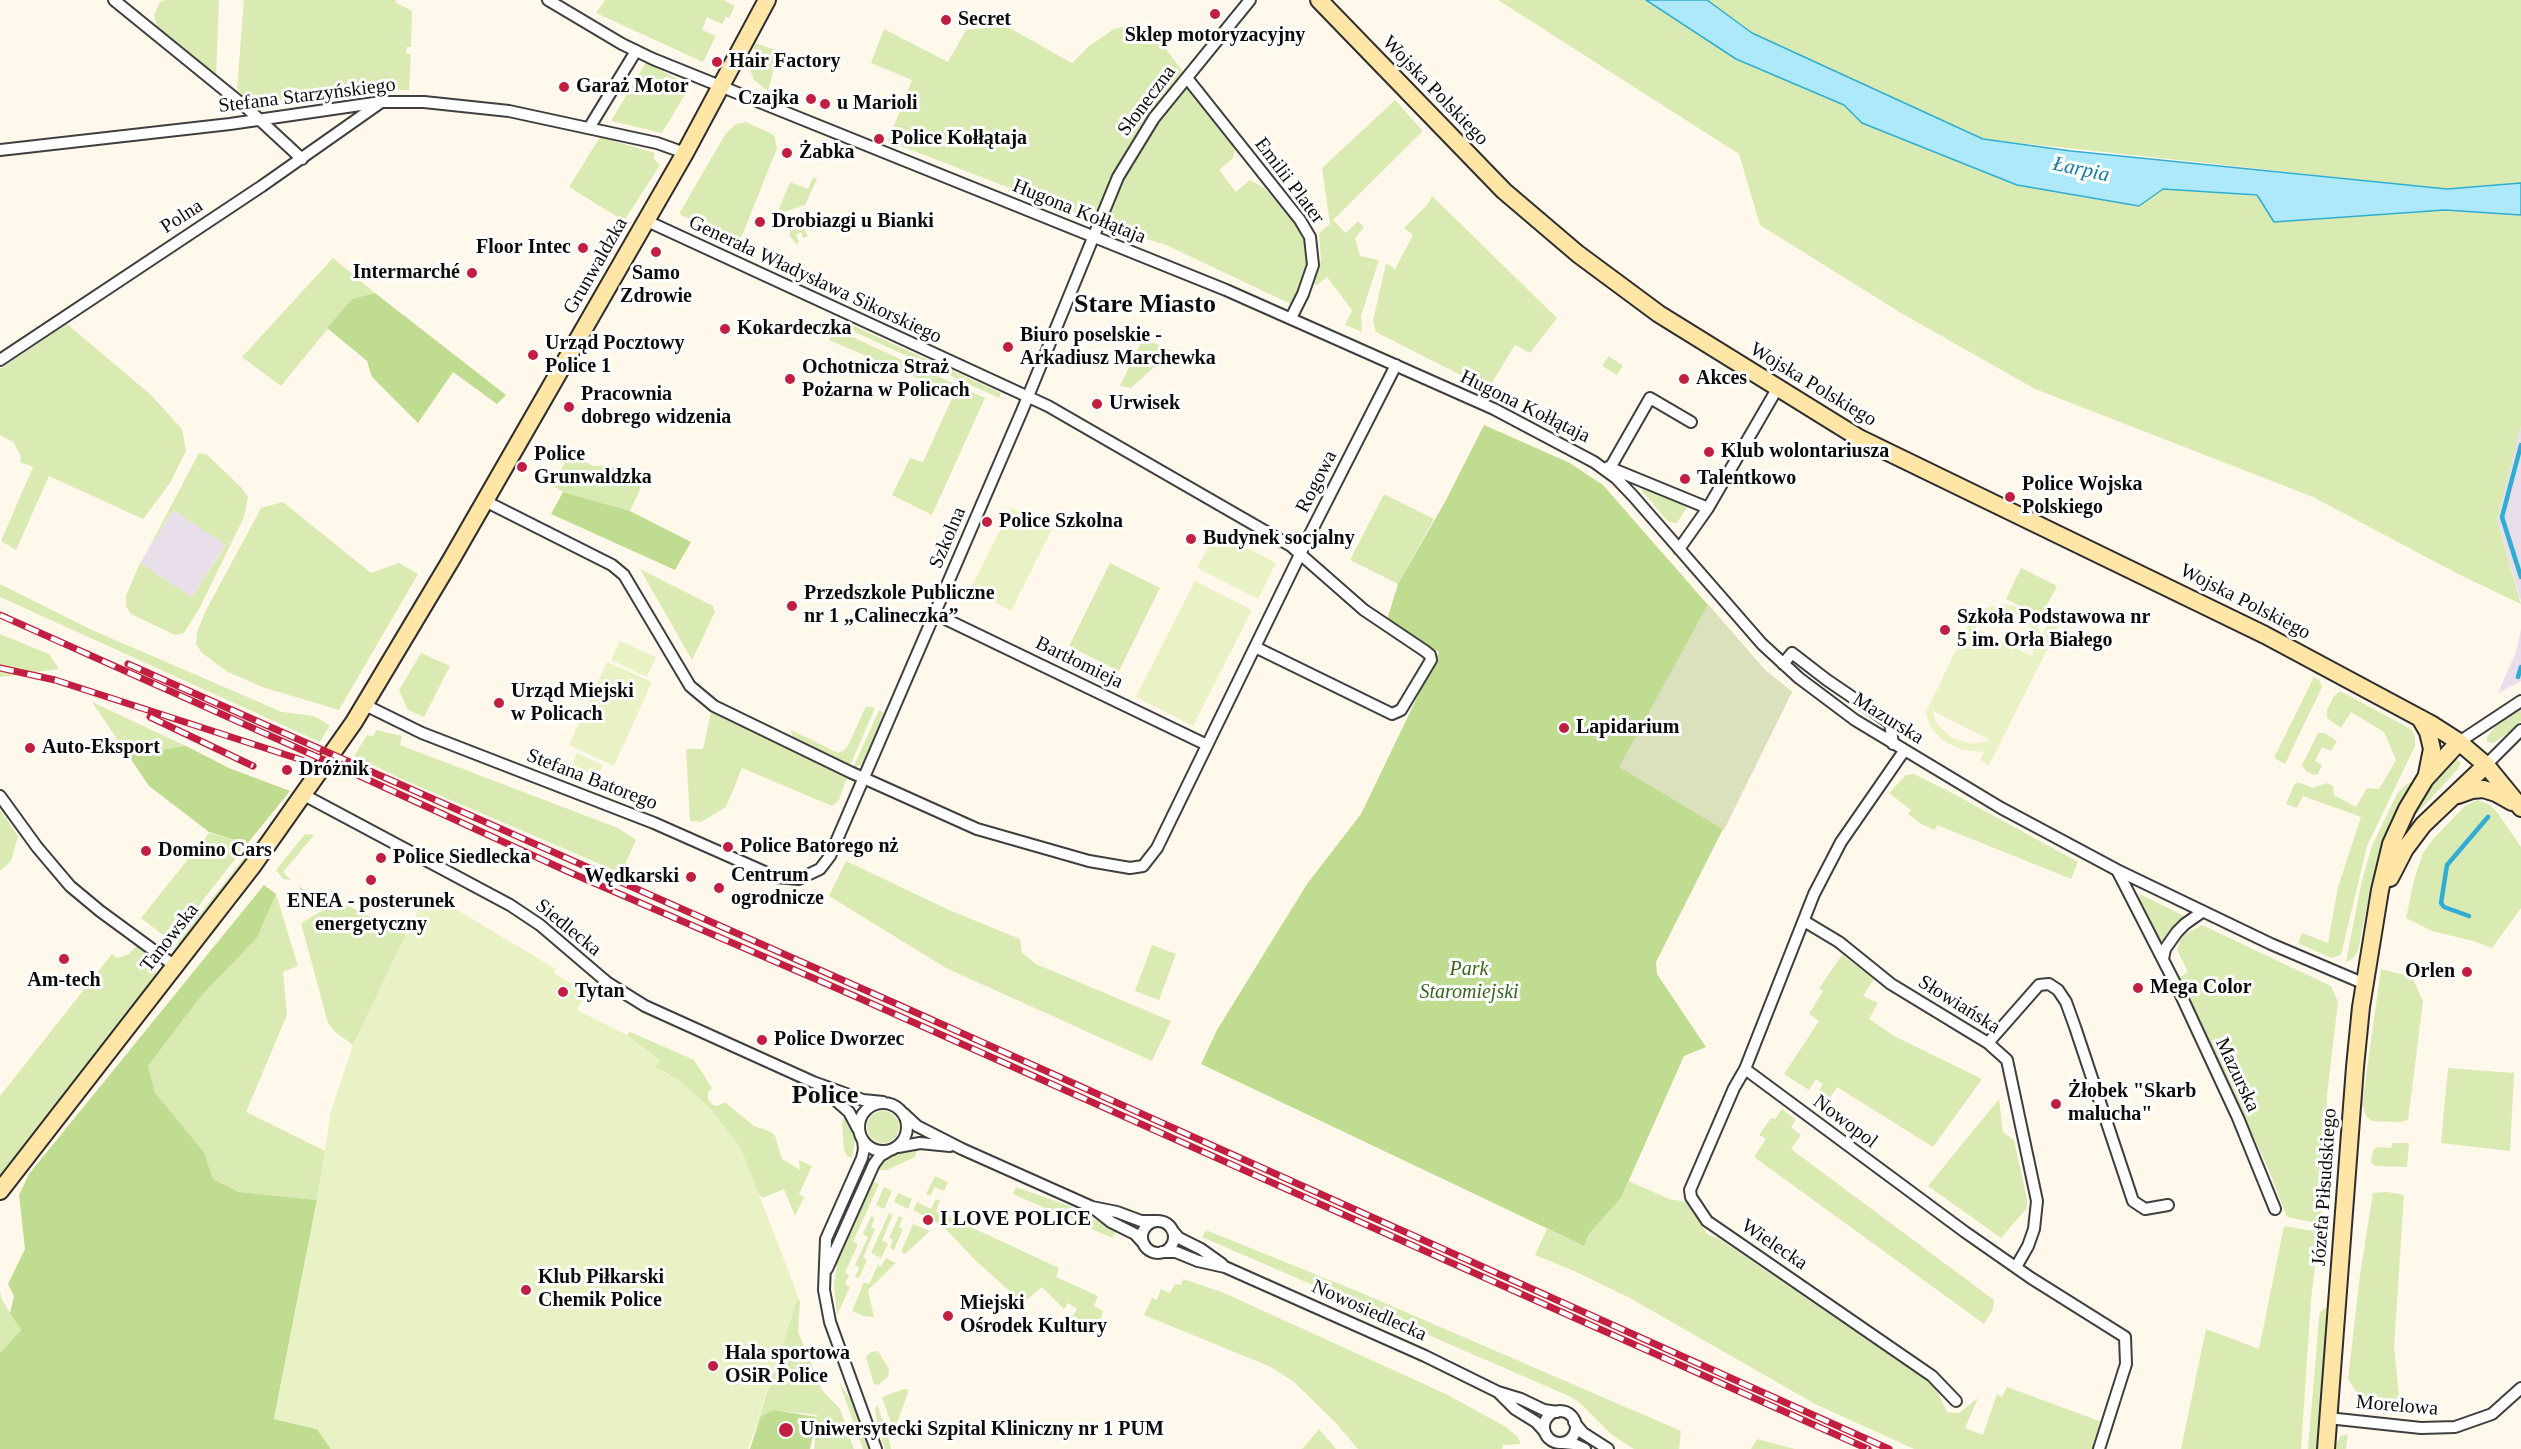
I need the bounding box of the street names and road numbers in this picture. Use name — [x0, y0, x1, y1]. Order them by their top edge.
street label: Wojska Polskiego — [1377, 31, 1493, 151]
street label: Słoneczna — [1113, 61, 1181, 141]
street label: Stefana Starzyńskiego — [217, 73, 397, 119]
street label: Emilii Plater — [1249, 133, 1329, 229]
street label: Hugona Kołłątaja — [1009, 174, 1149, 250]
street label: Polna — [156, 195, 208, 239]
street label: Generała Władysława Sikorskiego — [685, 211, 945, 349]
street label: Grunwaldzka — [559, 213, 633, 319]
street label: Wojska Polskiego — [1745, 338, 1881, 432]
street label: Hugona Kołłątaja — [1456, 365, 1594, 449]
street label: Rogowa — [1291, 447, 1343, 517]
street label: Szkolna — [924, 504, 972, 572]
street label: Wojska Polskiego — [2176, 559, 2314, 645]
street label: Bartłomieja — [1031, 632, 1127, 694]
street label: Mazurska — [1848, 688, 1928, 750]
street label: Stefana Batorego — [523, 744, 661, 816]
street label: Siedlecka — [530, 894, 606, 962]
street label: Tanowska — [136, 899, 204, 977]
street label: Słowiańska — [1914, 970, 2004, 1040]
street label: Mazurska — [2209, 1034, 2265, 1116]
street label: Nowopol — [1808, 1090, 1882, 1154]
street label: Józefa Piłsudskiego — [2308, 1107, 2342, 1267]
street label: Wielecka — [1736, 1214, 1812, 1276]
street label: Nowosiedlecka — [1308, 1275, 1430, 1347]
street label: Morelowa — [2355, 1390, 2439, 1422]

